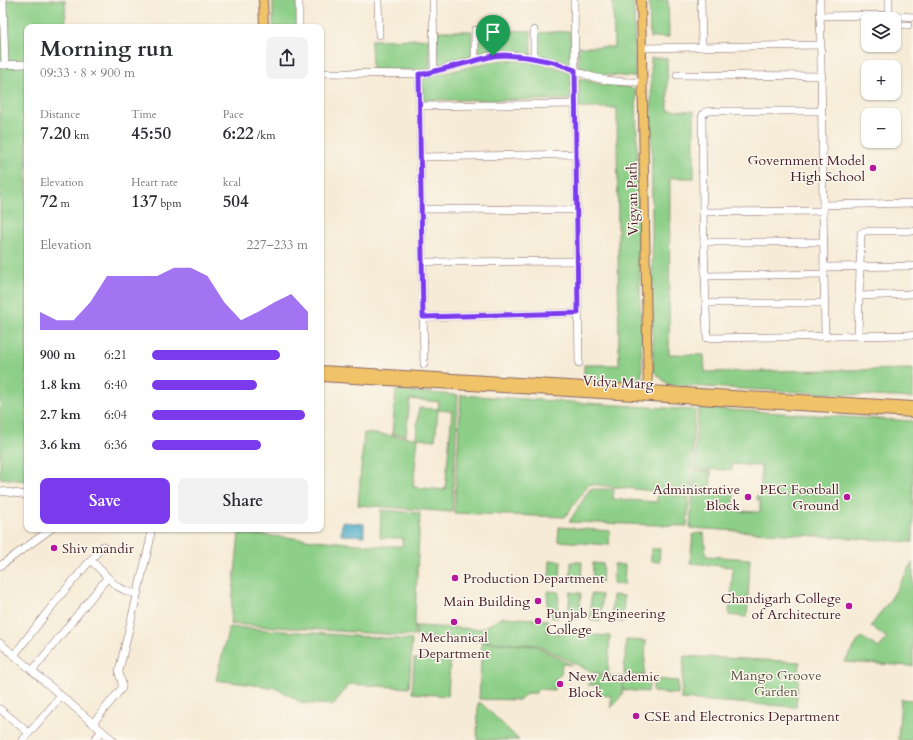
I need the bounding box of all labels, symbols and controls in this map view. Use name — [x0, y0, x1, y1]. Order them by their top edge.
map controls — [861, 12, 901, 148]
button: layers — [861, 12, 901, 52]
pin — [476, 15, 510, 56]
icon: arrive — [482, 21, 504, 43]
text: Morning run — [40, 34, 173, 64]
button: share — [266, 37, 308, 79]
button: + — [861, 60, 901, 100]
text: 09:33 · 8 × 900 m — [40, 64, 135, 82]
text: Distance — [40, 107, 80, 122]
text: Time — [131, 107, 157, 122]
text: Pace — [223, 107, 244, 122]
button: − — [861, 108, 901, 148]
text: 7.20 — [40, 122, 71, 145]
text: 45:50 — [131, 122, 171, 145]
text: 6:22 — [223, 122, 254, 145]
text: km — [71, 128, 89, 143]
text: /km — [254, 128, 275, 143]
place label: Government Model High School — [747, 151, 865, 186]
street label: Vigyan Path — [622, 162, 643, 236]
marker: Government Model High School — [868, 163, 878, 173]
text: Elevation — [40, 175, 84, 190]
text: Heart rate — [131, 175, 178, 190]
text: kcal — [223, 175, 241, 190]
text: 72 — [40, 190, 57, 213]
text: 137 — [131, 190, 157, 213]
text: 504 — [223, 190, 249, 213]
text: m — [57, 196, 70, 211]
text: bpm — [157, 196, 181, 211]
text: Elevation — [40, 236, 92, 254]
text: 227–233 m — [246, 236, 308, 254]
text: 900 m — [40, 346, 75, 364]
text: 6:21 — [104, 346, 127, 364]
street label: Vidya Marg — [582, 371, 654, 394]
text: 1.8 km — [40, 376, 81, 394]
text: 6:40 — [104, 376, 127, 394]
text: 2.7 km — [40, 406, 81, 424]
text: 6:04 — [104, 406, 127, 424]
text: 3.6 km — [40, 436, 81, 454]
text: 6:36 — [104, 436, 127, 454]
button: Save — [40, 478, 170, 524]
button: Share — [178, 478, 308, 524]
place label: Administrative Block — [653, 480, 740, 515]
place label: PEC Football Ground — [759, 480, 840, 515]
marker: Administrative Block — [743, 492, 753, 502]
marker: PEC Football Ground — [842, 492, 852, 502]
place label: Shiv mandir — [62, 539, 135, 558]
marker: Shiv mandir — [49, 543, 59, 553]
place label: Production Department — [463, 569, 605, 588]
marker: Production Department — [450, 573, 460, 583]
place label: Chandigarh College of Architecture — [721, 589, 841, 624]
place label: Main Building — [443, 592, 530, 611]
marker: Main Building — [533, 596, 543, 606]
marker: Chandigarh College of Architecture — [844, 601, 854, 611]
place label: Punjab Engineering College — [546, 604, 665, 639]
marker: Punjab Engineering College — [533, 616, 543, 626]
marker: Mechanical Department — [449, 617, 459, 627]
place label: Mechanical Department — [418, 628, 490, 663]
park label: Mango Groove Garden — [730, 666, 822, 701]
place label: New Academic Block — [568, 667, 660, 702]
marker: New Academic Block — [555, 679, 565, 689]
place label: CSE and Electronics Department — [644, 707, 840, 726]
marker: CSE and Electronics Department — [631, 711, 641, 721]

